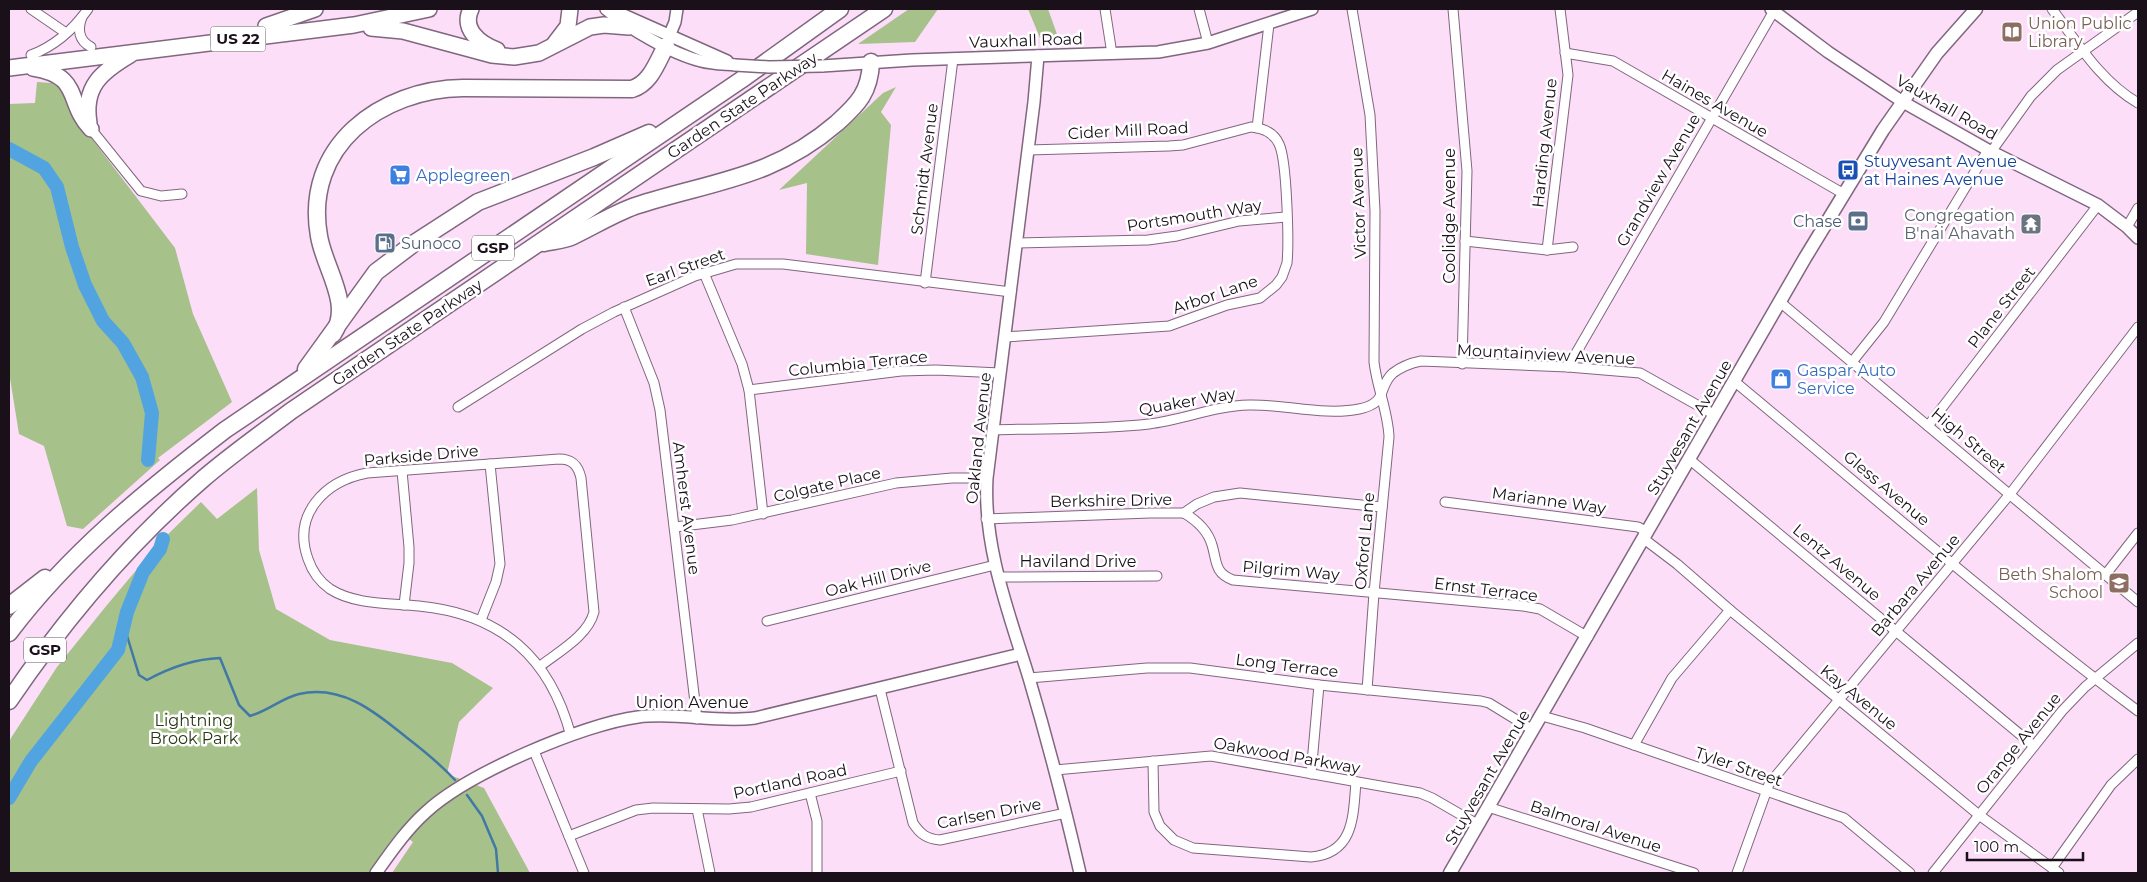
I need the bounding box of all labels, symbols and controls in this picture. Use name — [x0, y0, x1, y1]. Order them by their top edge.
place label: Union Public Library — [2028, 14, 2132, 51]
library icon: Union Public Library — [2000, 20, 2024, 44]
road number: US 22 — [210, 26, 266, 52]
street label: Vauxhall Road — [969, 29, 1083, 52]
street label: Garden State Parkway — [664, 48, 821, 163]
street label: Haines Avenue — [1658, 65, 1771, 142]
street label: Vauxhall Road — [1893, 71, 2001, 144]
street label: Harding Avenue — [1528, 77, 1561, 209]
street label: Schmidt Avenue — [907, 102, 942, 236]
street label: Grandview Avenue — [1613, 110, 1704, 250]
street label: Cider Mill Road — [1067, 118, 1189, 143]
street label: Victor Avenue — [1347, 147, 1370, 259]
street label: Coolidge Avenue — [1440, 148, 1459, 284]
place label: Stuyvesant Avenue at Haines Avenue — [1864, 152, 2017, 189]
bus stop icon: Stuyvesant Avenue at Haines Avenue — [1836, 158, 1860, 182]
supermarket icon: Applegreen — [388, 163, 412, 187]
place label: Applegreen — [416, 166, 510, 185]
street label: Portsmouth Way — [1125, 195, 1263, 236]
place label: Congregation B'nai Ahavath — [1904, 206, 2015, 243]
bank icon: Chase — [1846, 209, 1870, 233]
place label: Chase — [1793, 212, 1842, 231]
temple icon: Congregation B'nai Ahavath — [2019, 212, 2043, 236]
fuel station icon: Sunoco — [373, 231, 397, 255]
place label: Sunoco — [401, 234, 461, 253]
road number: GSP — [472, 236, 514, 260]
street label: Earl Street — [643, 244, 728, 291]
street label: Plane Street — [1964, 262, 2039, 352]
street label: Arbor Lane — [1170, 271, 1260, 318]
street label: Garden State Parkway — [329, 275, 486, 390]
street label: Mountainview Avenue — [1456, 340, 1636, 369]
street label: Columbia Terrace — [788, 347, 929, 380]
street label: Stuyvesant Avenue — [1643, 356, 1736, 498]
place label: Gaspar Auto Service — [1797, 361, 1896, 398]
shop icon: Gaspar Auto Service — [1769, 367, 1793, 391]
street label: Oakland Avenue — [962, 371, 995, 505]
street label: Quaker Way — [1137, 384, 1237, 419]
street label: High Street — [1927, 404, 2010, 477]
street label: Amherst Avenue — [669, 440, 704, 576]
street label: Parkside Drive — [363, 441, 479, 470]
street label: Gless Avenue — [1840, 447, 1934, 530]
street label: Colgate Place — [772, 463, 883, 506]
street label: Marianne Way — [1491, 483, 1607, 518]
street label: Berkshire Drive — [1050, 490, 1172, 511]
street label: Oxford Lane — [1351, 492, 1378, 591]
street label: Lentz Avenue — [1789, 520, 1885, 605]
street label: Barbara Avenue — [1867, 530, 1964, 640]
street label: Haviland Drive — [1020, 552, 1136, 571]
street label: Oak Hill Drive — [823, 556, 933, 601]
street label: Pilgrim Way — [1242, 557, 1341, 584]
place label: Beth Shalom School — [1998, 565, 2103, 602]
school or university icon: Beth Shalom School — [2107, 571, 2131, 595]
street label: Ernst Terrace — [1433, 574, 1539, 605]
road number: GSP — [24, 638, 66, 662]
street label: Long Terrace — [1235, 650, 1339, 681]
street label: Kay Avenue — [1816, 661, 1901, 734]
street label: Orange Avenue — [1972, 689, 2065, 798]
street label: Union Avenue — [635, 693, 749, 712]
street label: Stuyvesant Avenue — [1441, 706, 1534, 848]
park label: Lightning Brook Park — [150, 711, 239, 748]
street label: Oakwood Parkway — [1212, 733, 1362, 778]
street label: Tyler Street — [1693, 743, 1785, 790]
street label: Portland Road — [731, 760, 849, 803]
street label: Carlsen Drive — [935, 794, 1043, 833]
street label: Balmoral Avenue — [1528, 796, 1664, 857]
scale bar — [1967, 830, 2083, 862]
text: 100 m — [1974, 837, 2019, 856]

